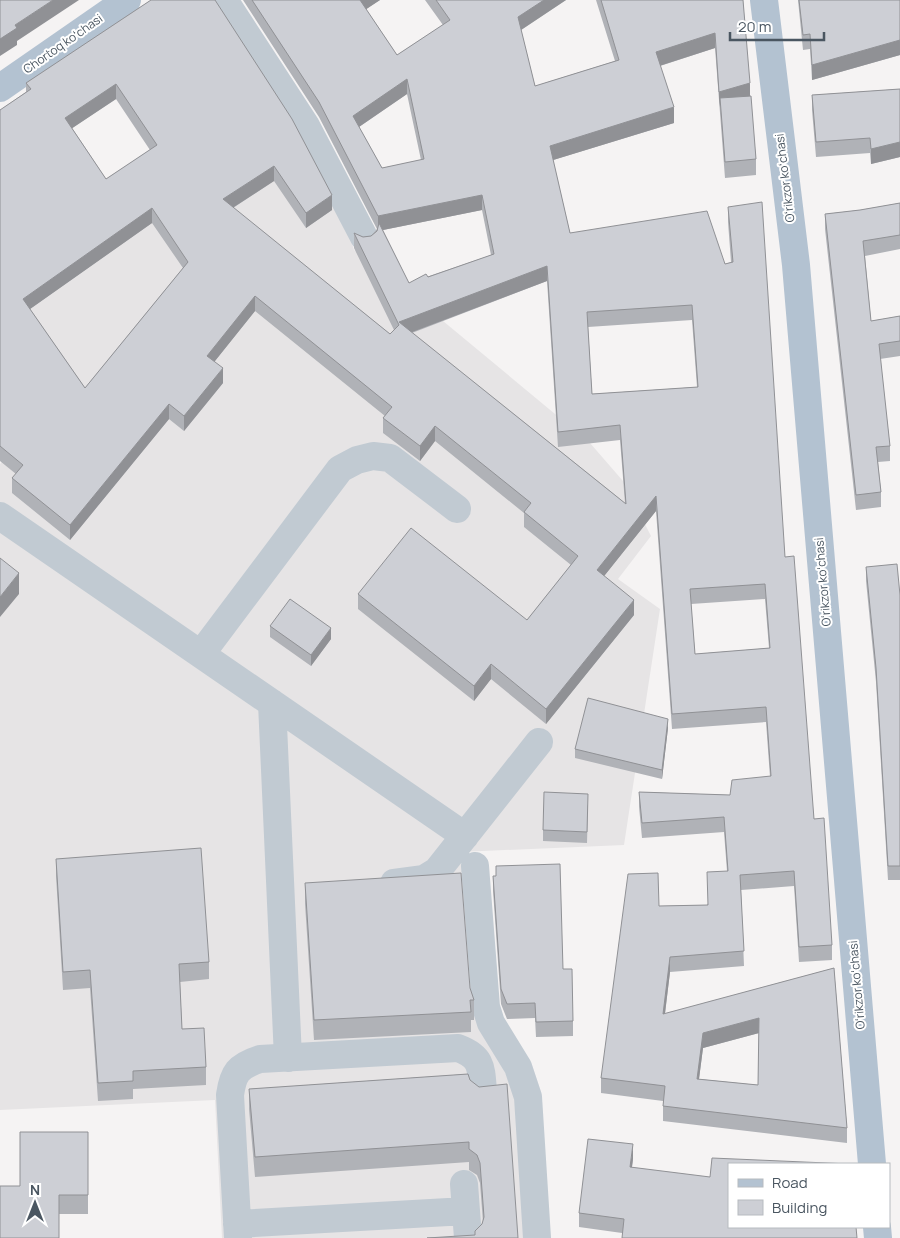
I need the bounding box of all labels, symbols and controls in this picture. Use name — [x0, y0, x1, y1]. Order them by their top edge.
street label: Chortoq koʻchasi — [20, 10, 106, 77]
scale bar — [730, 10, 824, 42]
text: 20 m — [738, 16, 771, 37]
street label: Oʻrikzor koʻchasi — [771, 133, 798, 223]
street label: Oʻrikzor koʻchasi — [810, 537, 835, 627]
street label: Oʻrikzor koʻchasi — [844, 940, 869, 1030]
legend — [728, 1163, 890, 1228]
text: Road — [772, 1172, 808, 1193]
north arrow — [10, 1178, 60, 1228]
text: N — [30, 1180, 40, 1199]
text: Building — [772, 1197, 827, 1218]

